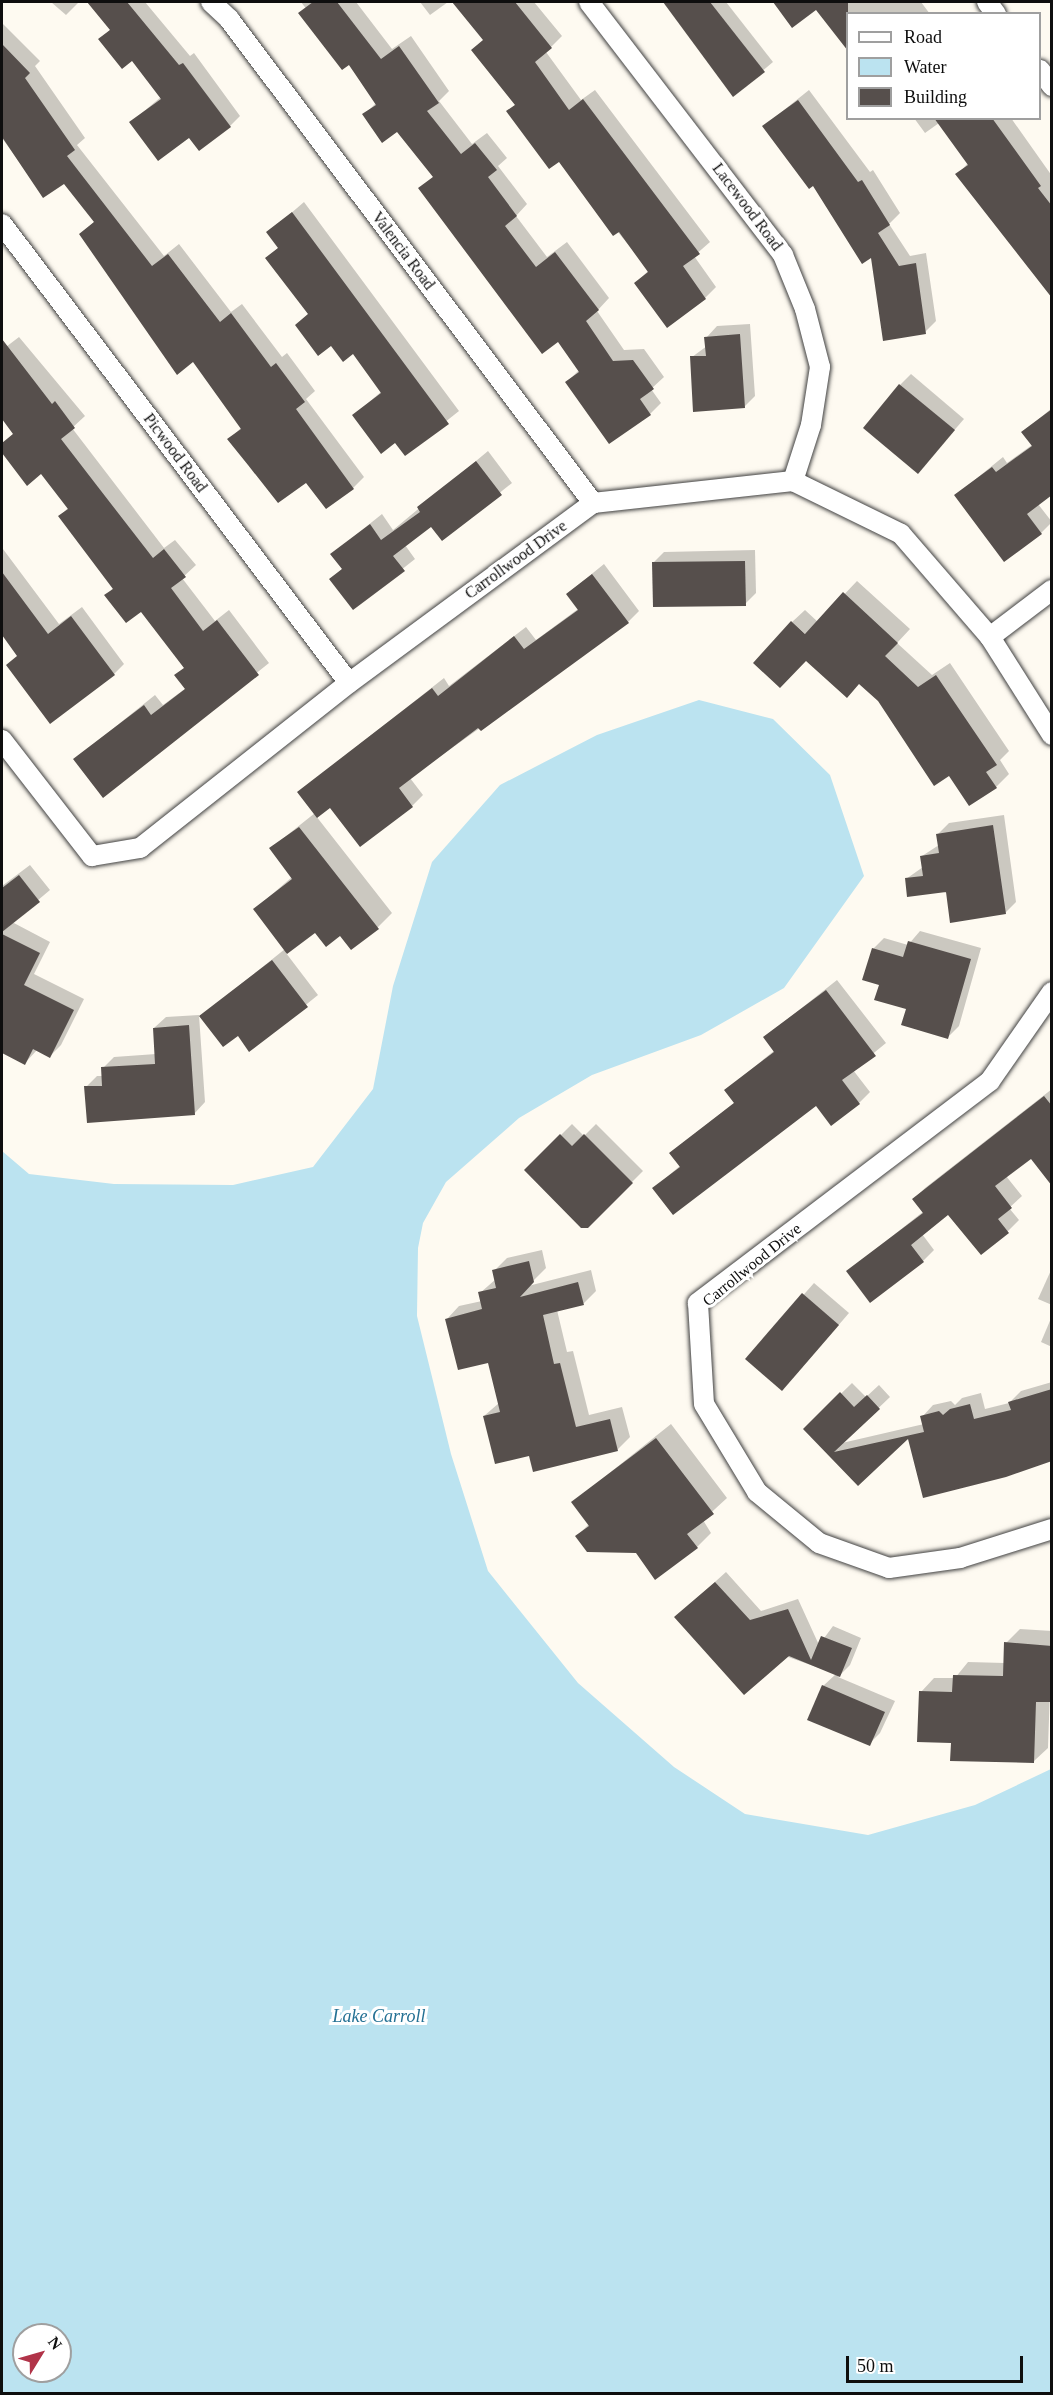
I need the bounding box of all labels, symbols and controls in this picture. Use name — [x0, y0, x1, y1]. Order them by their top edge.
legend — [846, 12, 1041, 120]
text: Road — [904, 27, 942, 47]
text: Water — [904, 57, 947, 77]
text: Building — [904, 87, 967, 107]
street label: Lacewood Road — [708, 160, 786, 254]
street label: Valencia Road — [367, 208, 439, 294]
street label: Picwood Road — [139, 410, 211, 496]
street label: Carrollwood Drive — [461, 517, 571, 603]
street label: Carrollwood Drive — [699, 1219, 805, 1311]
water label: Lake Carroll — [333, 2005, 425, 2027]
north arrow — [12, 2323, 72, 2383]
text: N — [45, 2333, 65, 2353]
scale bar — [849, 2344, 1026, 2382]
text: 50 m — [857, 2356, 894, 2376]

